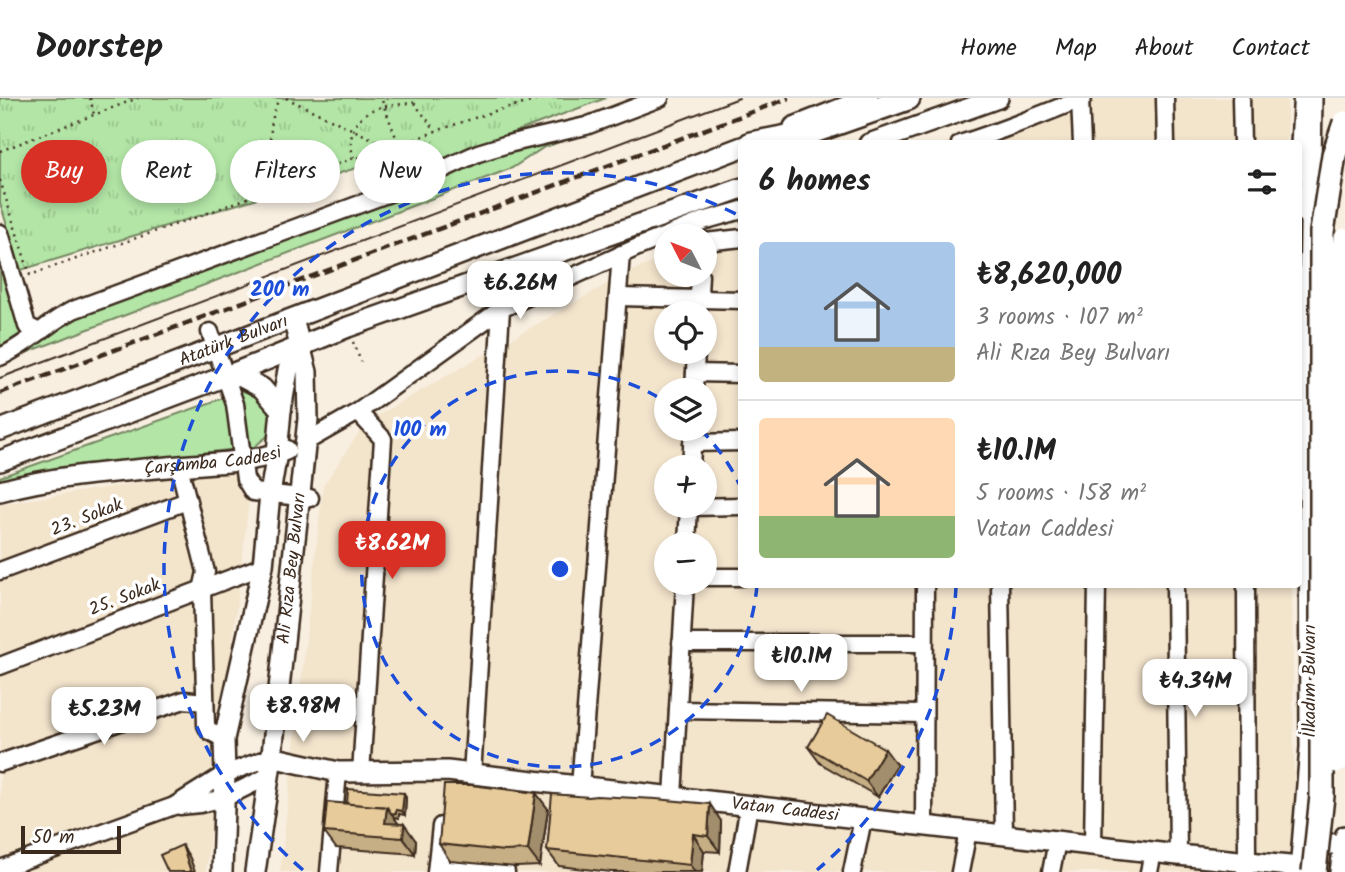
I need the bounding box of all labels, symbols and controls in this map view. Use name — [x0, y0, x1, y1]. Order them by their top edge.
text: Doorstep — [35, 22, 163, 75]
text: Home — [960, 29, 1017, 68]
text: Map — [1055, 29, 1097, 68]
text: About — [1135, 29, 1193, 68]
text: Contact — [1231, 29, 1310, 68]
chip: Buy — [21, 140, 107, 203]
chip: Rent — [121, 140, 216, 203]
chip: Filters — [230, 140, 340, 203]
chip: New — [354, 140, 446, 203]
text: 6 homes — [759, 158, 871, 206]
icon: filters — [1243, 163, 1281, 201]
north arrow — [654, 224, 718, 287]
map controls — [654, 224, 717, 595]
text: ₺8,620,000 — [976, 252, 1121, 300]
pin: ₺6.26M — [463, 262, 577, 321]
text: ₺6.26M — [483, 266, 557, 302]
icon: home — [815, 270, 899, 354]
text: 200 m — [250, 274, 310, 307]
text: 3 rooms · 107 m² — [976, 300, 1143, 336]
button: locate — [654, 301, 717, 364]
street label: Atatürk Bulvarı — [175, 307, 292, 375]
text: Ali Rıza Bey Bulvarı — [976, 336, 1170, 372]
button: layers — [654, 378, 717, 441]
text: 100 m — [393, 414, 447, 447]
text: ₺10.1M — [976, 428, 1056, 476]
street label: Çarşamba Caddesi — [143, 438, 286, 484]
icon: home — [815, 446, 899, 530]
button: + — [654, 455, 717, 518]
text: 5 rooms · 158 m² — [976, 476, 1146, 512]
street label: 23. Sokak — [47, 491, 128, 545]
street label: Ali Rıza Bey Bulvarı — [269, 491, 314, 646]
text: Vatan Caddesi — [976, 512, 1113, 548]
pin: ₺8.62M — [335, 522, 449, 581]
text: ₺8.62M — [355, 526, 429, 562]
button: − — [654, 532, 717, 595]
centre of rings — [548, 557, 572, 581]
street label: 25. Sokak — [85, 571, 166, 625]
street label: İlkadım Bulvarı — [1296, 624, 1325, 738]
pin: ₺10.1M — [744, 634, 858, 694]
text: ₺10.1M — [770, 639, 832, 675]
pin: ₺4.34M — [1138, 660, 1252, 719]
text: ₺4.34M — [1158, 664, 1232, 700]
pin: ₺8.98M — [246, 684, 360, 744]
pin: ₺5.23M — [47, 688, 161, 747]
text: ₺8.98M — [266, 689, 340, 725]
text: ₺5.23M — [67, 692, 141, 728]
street label: Vatan Caddesi — [730, 789, 841, 830]
scale bar — [21, 823, 121, 855]
text: 50 m — [32, 823, 74, 853]

